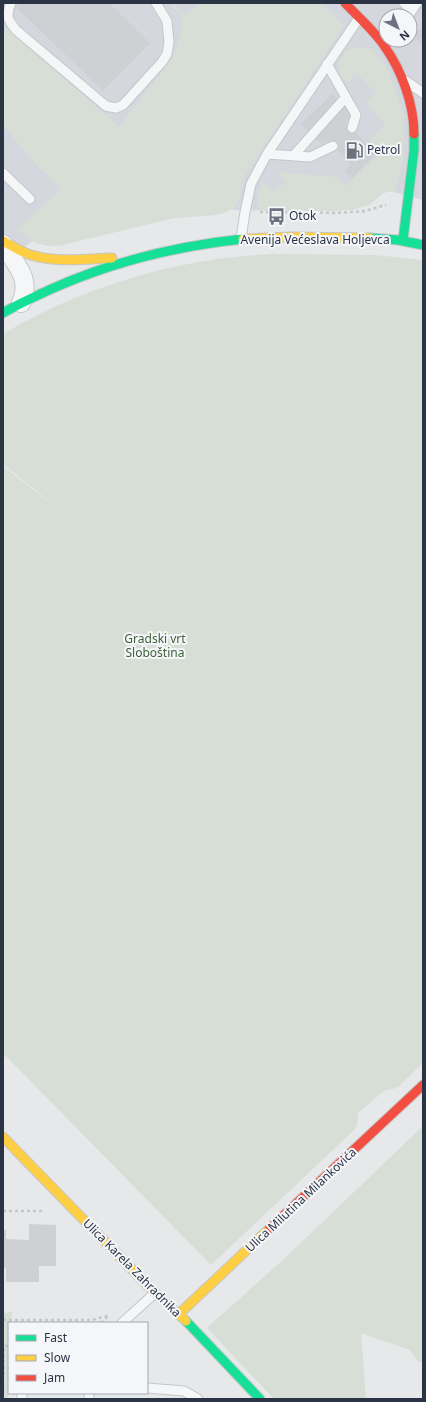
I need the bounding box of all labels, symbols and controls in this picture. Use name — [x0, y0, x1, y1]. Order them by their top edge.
north arrow — [378, 8, 418, 48]
text: N — [397, 27, 413, 44]
fuel station icon: Petrol — [344, 140, 364, 160]
place label: Petrol — [367, 141, 400, 158]
bus stop icon: Otok — [266, 206, 286, 226]
place label: Otok — [289, 207, 317, 224]
street label: Avenija Većeslava Holjevca — [240, 231, 390, 248]
park label: Gradski vrt Sloboština — [124, 630, 186, 661]
street label: Ulica Milutina Milankovića — [241, 1144, 360, 1256]
street label: Ulica Karela Zahradnika — [79, 1215, 185, 1321]
legend — [8, 1322, 148, 1394]
text: Fast — [44, 1329, 68, 1346]
text: Slow — [44, 1349, 71, 1366]
text: Jam — [43, 1369, 65, 1386]

